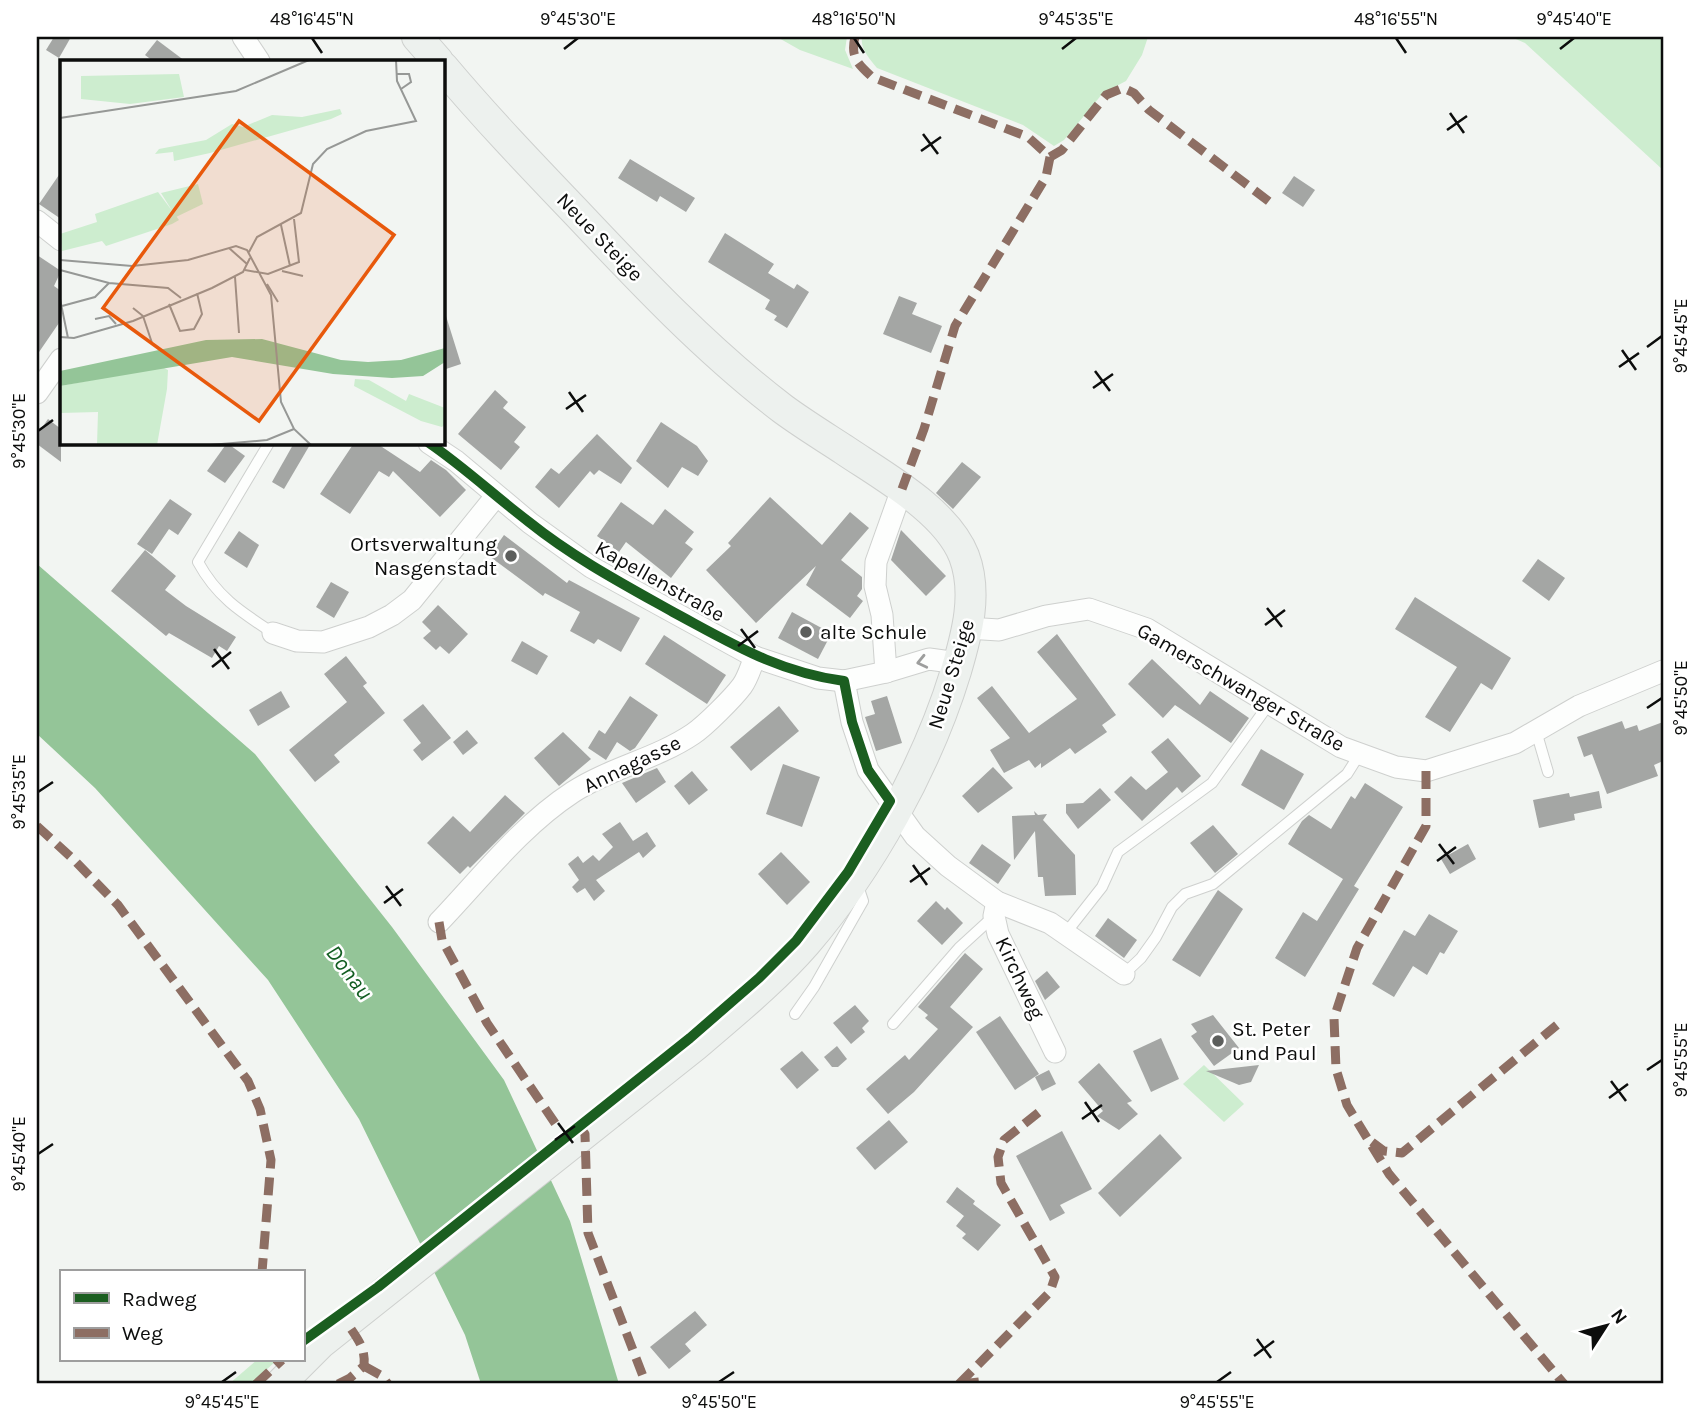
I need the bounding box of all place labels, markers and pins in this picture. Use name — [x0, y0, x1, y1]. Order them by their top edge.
place label: Ortsverwaltung Nasgenstadt — [350, 532, 497, 580]
marker: Ortsverwaltung Nasgenstadt — [503, 548, 519, 564]
place label: alte Schule — [820, 620, 927, 644]
marker: alte Schule — [798, 624, 814, 640]
place label: St. Peter und Paul — [1232, 1017, 1317, 1065]
marker: St. Peter und Paul — [1210, 1033, 1226, 1049]

